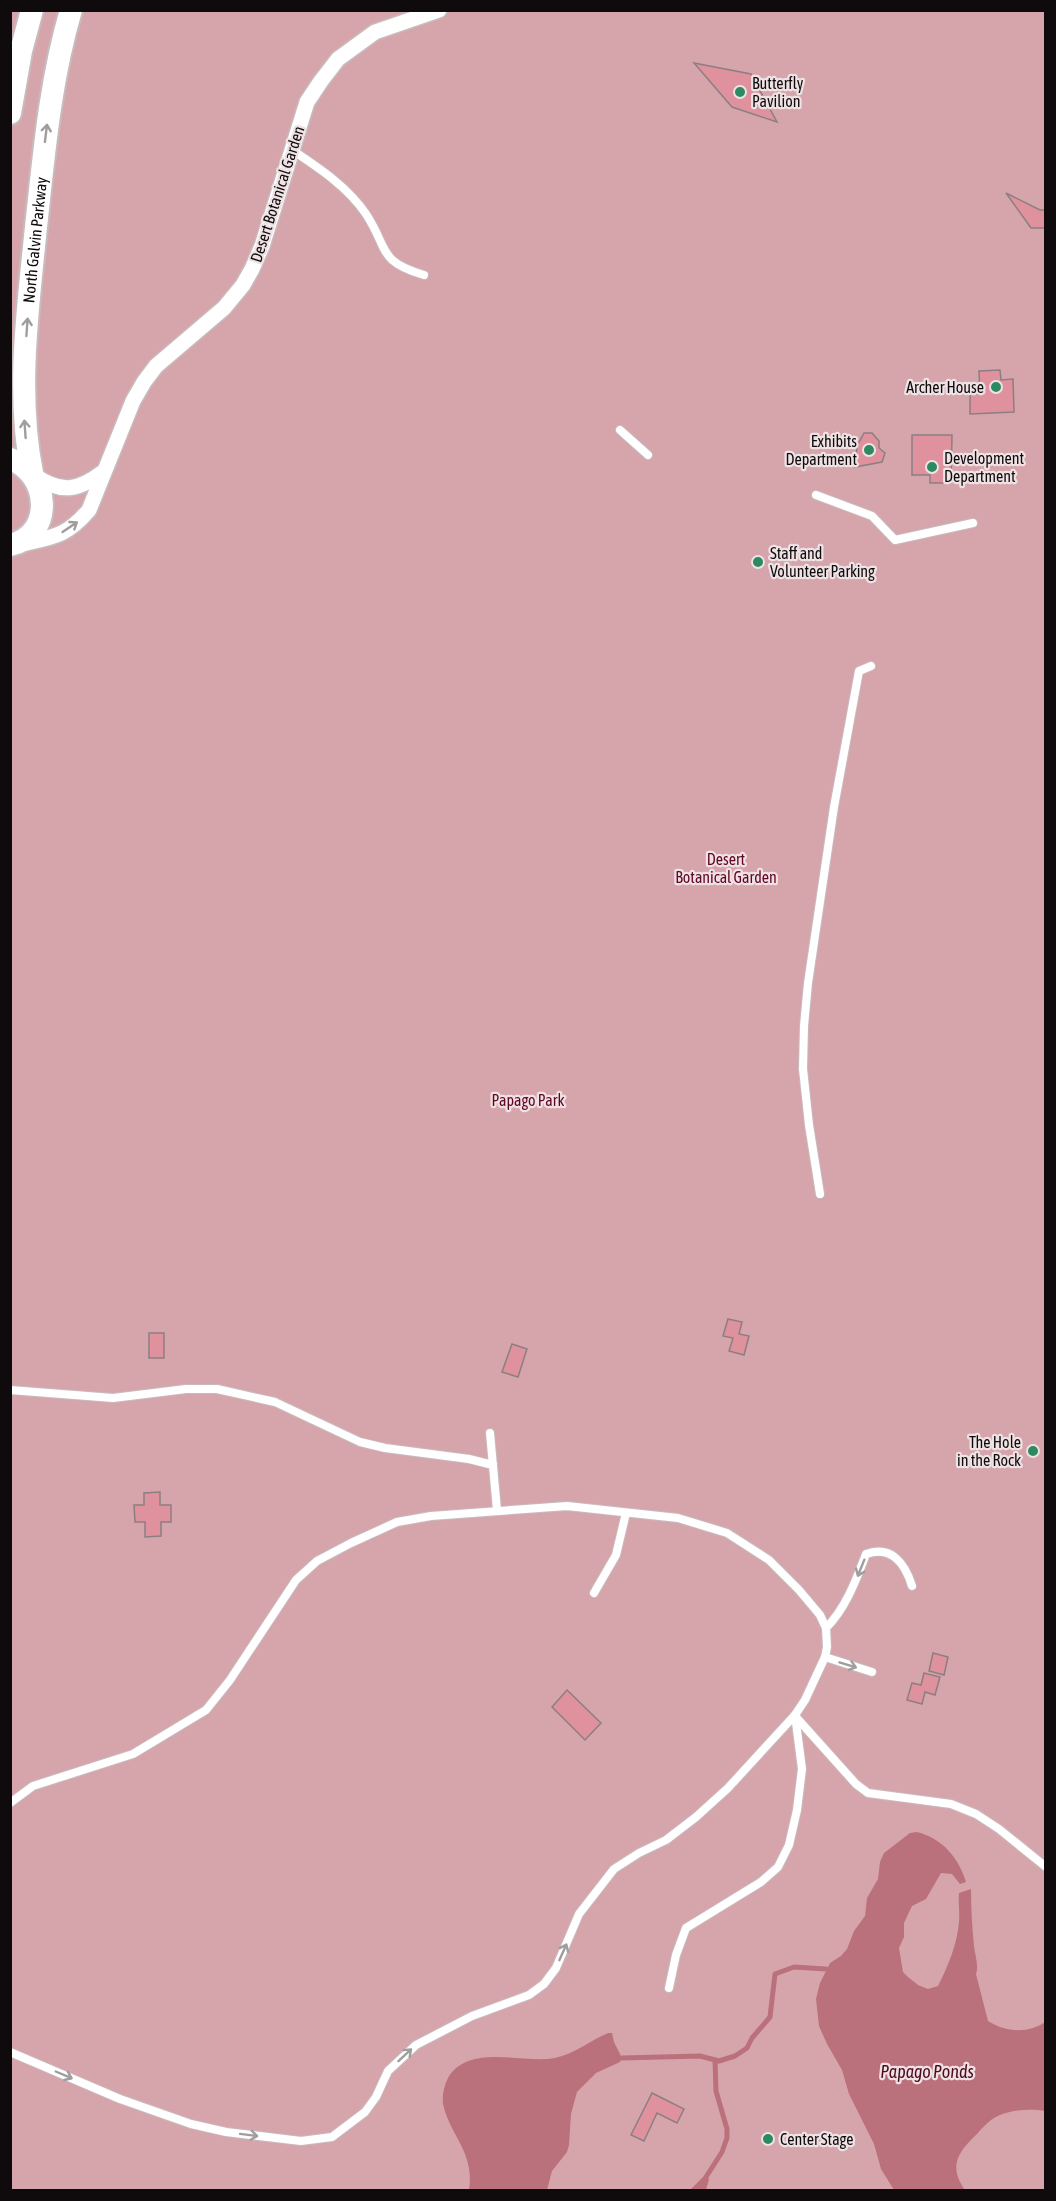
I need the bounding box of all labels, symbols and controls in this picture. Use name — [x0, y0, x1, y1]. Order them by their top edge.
place label: Butterfly Pavilion — [752, 74, 804, 110]
marker: Butterfly Pavilion — [733, 85, 747, 99]
one-way arrow — [41, 124, 52, 144]
street label: Desert Botanical Garden — [246, 124, 308, 264]
street label: North Galvin Parkway — [19, 176, 51, 304]
one-way arrow — [22, 318, 33, 338]
place label: Archer House — [906, 378, 984, 396]
marker: Archer House — [989, 380, 1003, 394]
one-way arrow — [19, 420, 30, 440]
place label: Exhibits Department — [785, 432, 857, 469]
marker: Exhibits Department — [862, 443, 876, 457]
place label: Development Department — [944, 449, 1024, 486]
marker: Development Department — [925, 460, 939, 474]
one-way arrow — [62, 521, 78, 533]
place label: Staff and Volunteer Parking — [770, 544, 875, 581]
marker: Staff and Volunteer Parking — [751, 555, 765, 569]
park label: Desert Botanical Garden — [675, 850, 777, 886]
park label: Papago Park — [492, 1091, 564, 1110]
place label: The Hole in the Rock — [957, 1433, 1021, 1469]
marker: The Hole in the Rock — [1026, 1444, 1040, 1458]
one-way arrow — [855, 1558, 866, 1577]
one-way arrow — [838, 1660, 857, 1671]
one-way arrow — [558, 1943, 569, 1961]
one-way arrow — [397, 2048, 412, 2062]
water label: Papago Ponds — [880, 2061, 974, 2082]
one-way arrow — [55, 2070, 73, 2081]
one-way arrow — [239, 2129, 259, 2140]
place label: Center Stage — [780, 2130, 853, 2149]
marker: Center Stage — [761, 2132, 775, 2146]

